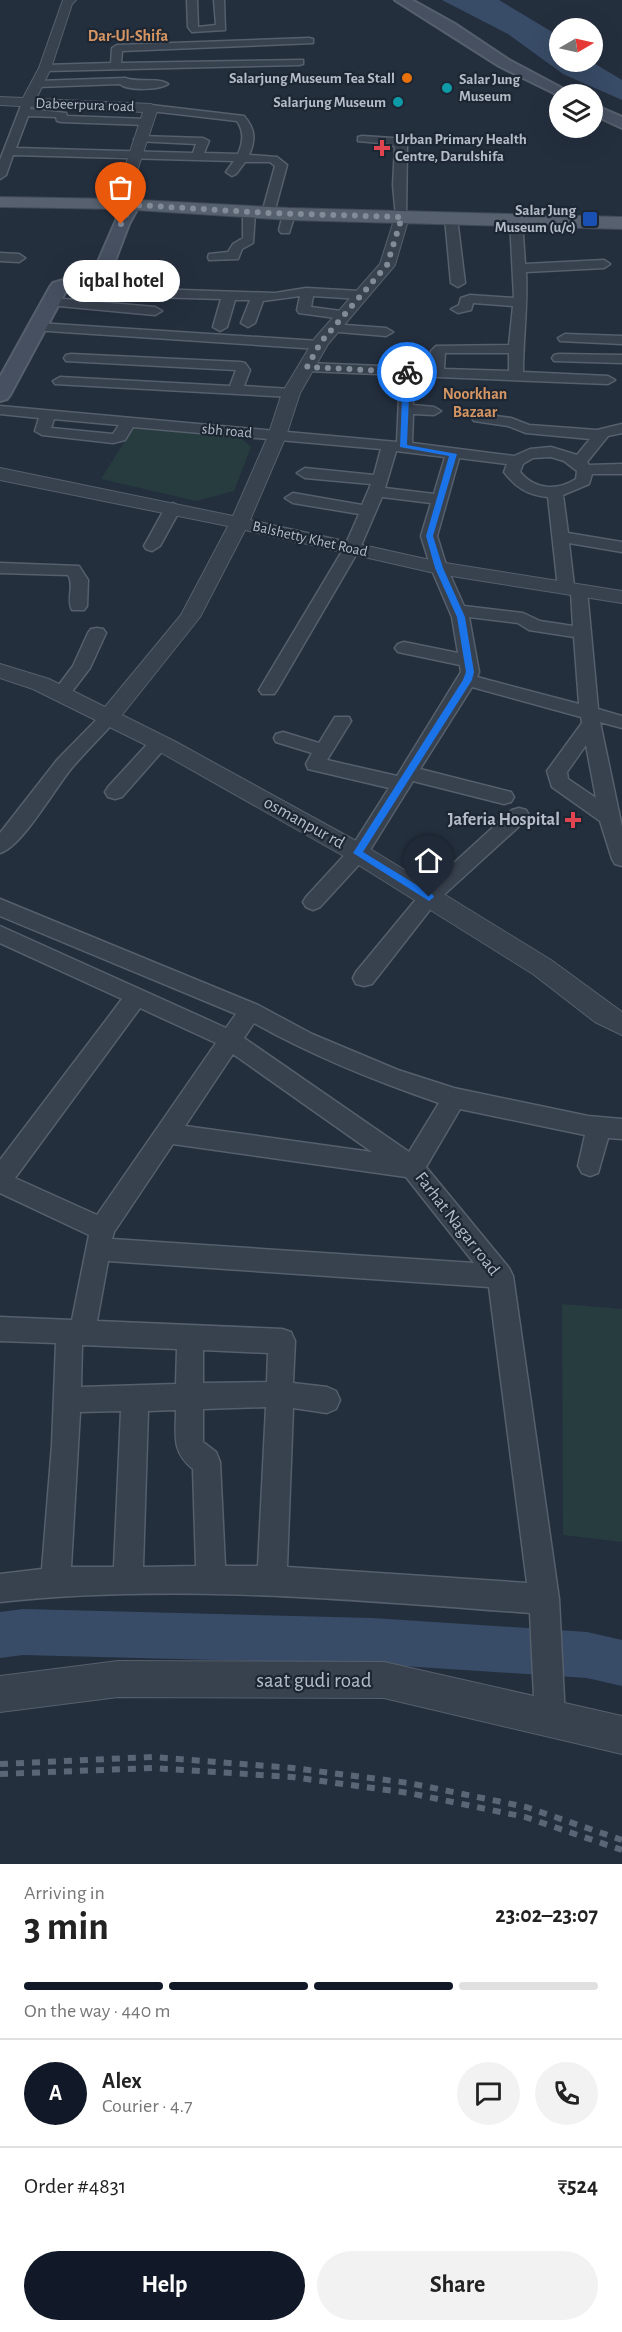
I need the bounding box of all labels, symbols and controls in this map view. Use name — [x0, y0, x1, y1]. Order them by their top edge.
north arrow — [549, 18, 603, 72]
map controls — [549, 18, 603, 138]
district label: Dar-Ul-Shifa — [88, 28, 168, 44]
place label: Salarjung Museum Tea Stall — [229, 71, 395, 86]
marker: Salarjung Museum Tea Stall — [400, 71, 414, 85]
place label: Salar Jung Museum — [459, 72, 521, 104]
marker: Salar Jung Museum — [440, 81, 454, 95]
button: layers — [549, 84, 603, 138]
place label: Salarjung Museum — [273, 95, 386, 110]
marker: Salarjung Museum — [391, 95, 405, 109]
street label: Dabeerpura road — [35, 96, 135, 114]
place label: Urban Primary Health Centre, Darulshifa — [395, 132, 527, 164]
marker: Urban Primary Health Centre, Darulshifa — [373, 139, 391, 157]
pin — [95, 162, 146, 224]
icon: bag — [104, 171, 137, 204]
place label: Salar Jung Museum (u/c) — [495, 203, 576, 235]
marker: Salar Jung Museum (u/c) — [581, 210, 599, 228]
callout: iqbal hotel — [63, 260, 180, 302]
text: iqbal hotel — [79, 271, 164, 291]
courier — [377, 342, 437, 402]
icon: bike — [391, 356, 424, 389]
district label: Noorkhan Bazaar — [443, 386, 507, 420]
street label: sbh road — [201, 421, 253, 441]
street label: Balshetty Khet Road — [251, 518, 369, 560]
street label: osmanpur rd — [261, 793, 347, 853]
place label: Jaferia Hospital — [448, 811, 560, 829]
marker: Jaferia Hospital — [564, 811, 582, 829]
pin — [403, 835, 454, 897]
icon: home — [412, 844, 445, 877]
street label: Farhat Nagar road — [411, 1169, 503, 1279]
street label: saat gudi road — [256, 1670, 372, 1691]
text: Arriving in — [24, 1883, 105, 1903]
text: 23:02–23:07 — [495, 1904, 598, 1926]
text: 3 min — [24, 1908, 109, 1947]
text: On the way · 440 m — [24, 2001, 171, 2021]
button: chat — [457, 2062, 520, 2125]
button: phone — [535, 2062, 598, 2125]
text: Alex — [102, 2070, 142, 2092]
text: A — [49, 2082, 62, 2104]
text: Courier · 4.7 — [102, 2096, 193, 2116]
text: Order #4831 — [24, 2175, 126, 2197]
text: ₹524 — [558, 2175, 598, 2197]
button: Help — [24, 2251, 305, 2320]
button: Share — [317, 2251, 598, 2320]

